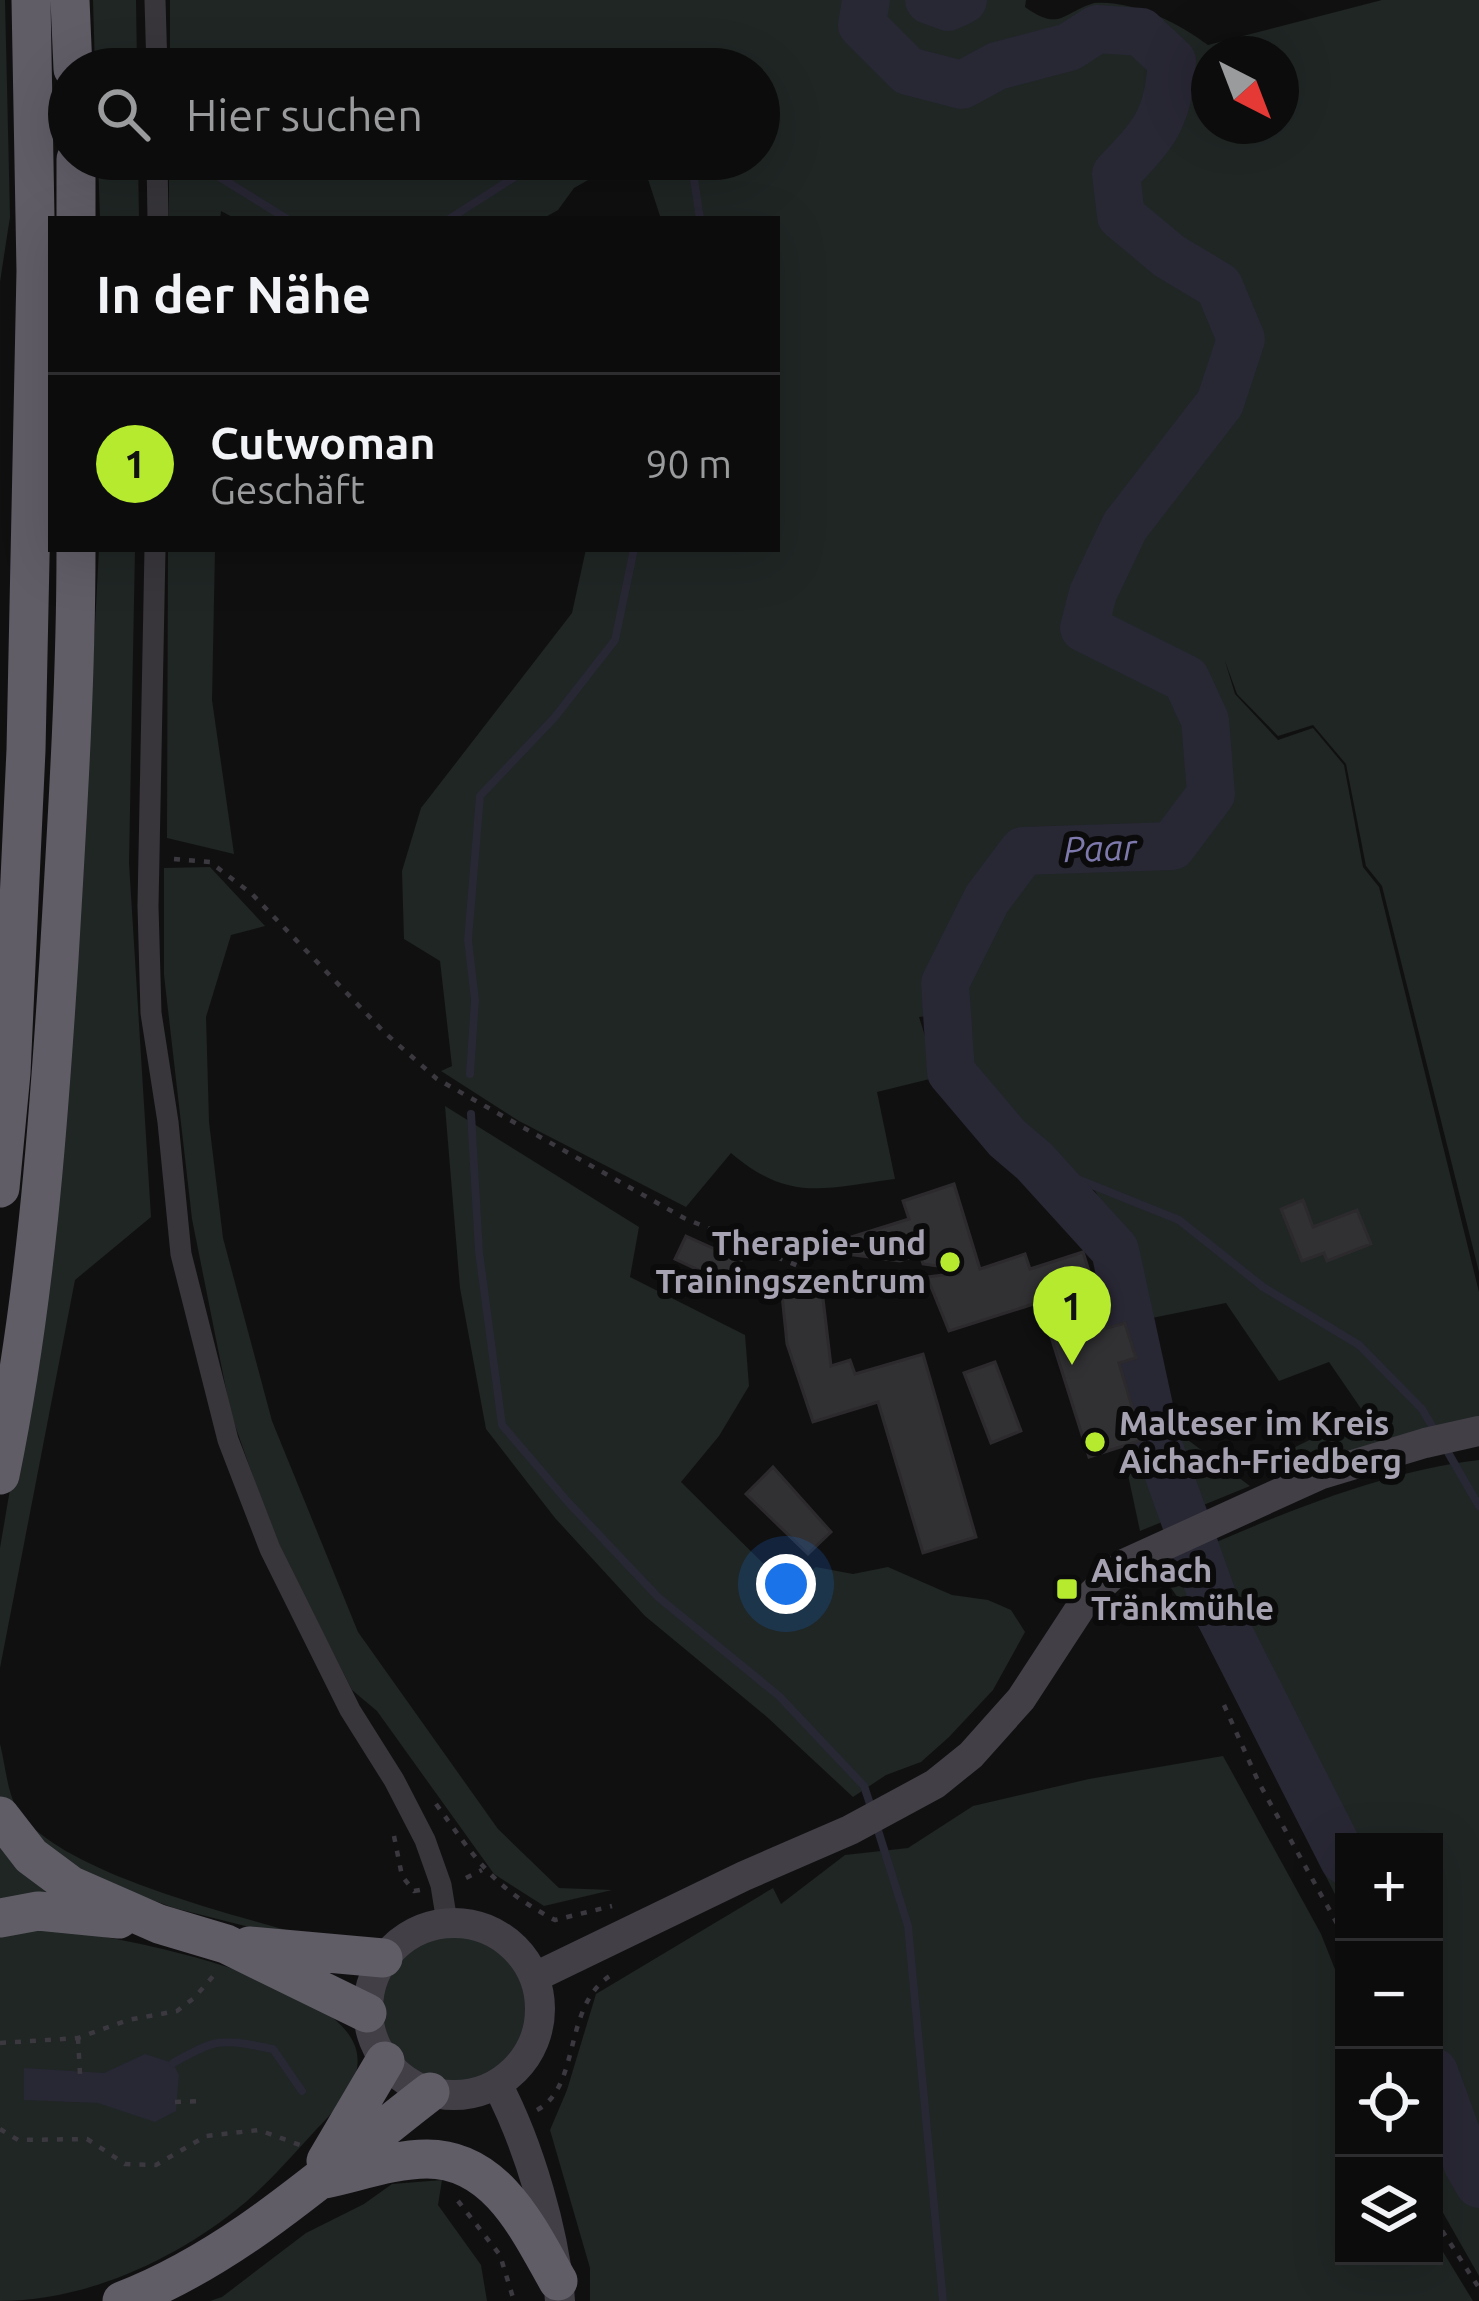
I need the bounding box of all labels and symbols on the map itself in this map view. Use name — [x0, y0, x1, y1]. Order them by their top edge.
north arrow — [1191, 36, 1299, 144]
water label: Paar — [1062, 826, 1139, 869]
place label: Therapie- und Trainingszentrum — [656, 1224, 926, 1299]
marker: Therapie- und Trainingszentrum — [937, 1249, 963, 1275]
pin: 1 — [1033, 1266, 1111, 1365]
place label: Malteser im Kreis Aichach-Friedberg — [1119, 1404, 1402, 1479]
marker: Malteser im Kreis Aichach-Friedberg — [1082, 1429, 1108, 1455]
place label: Aichach Tränkmühle — [1091, 1551, 1274, 1626]
your location — [756, 1554, 816, 1614]
marker: Aichach Tränkmühle — [1054, 1576, 1080, 1602]

